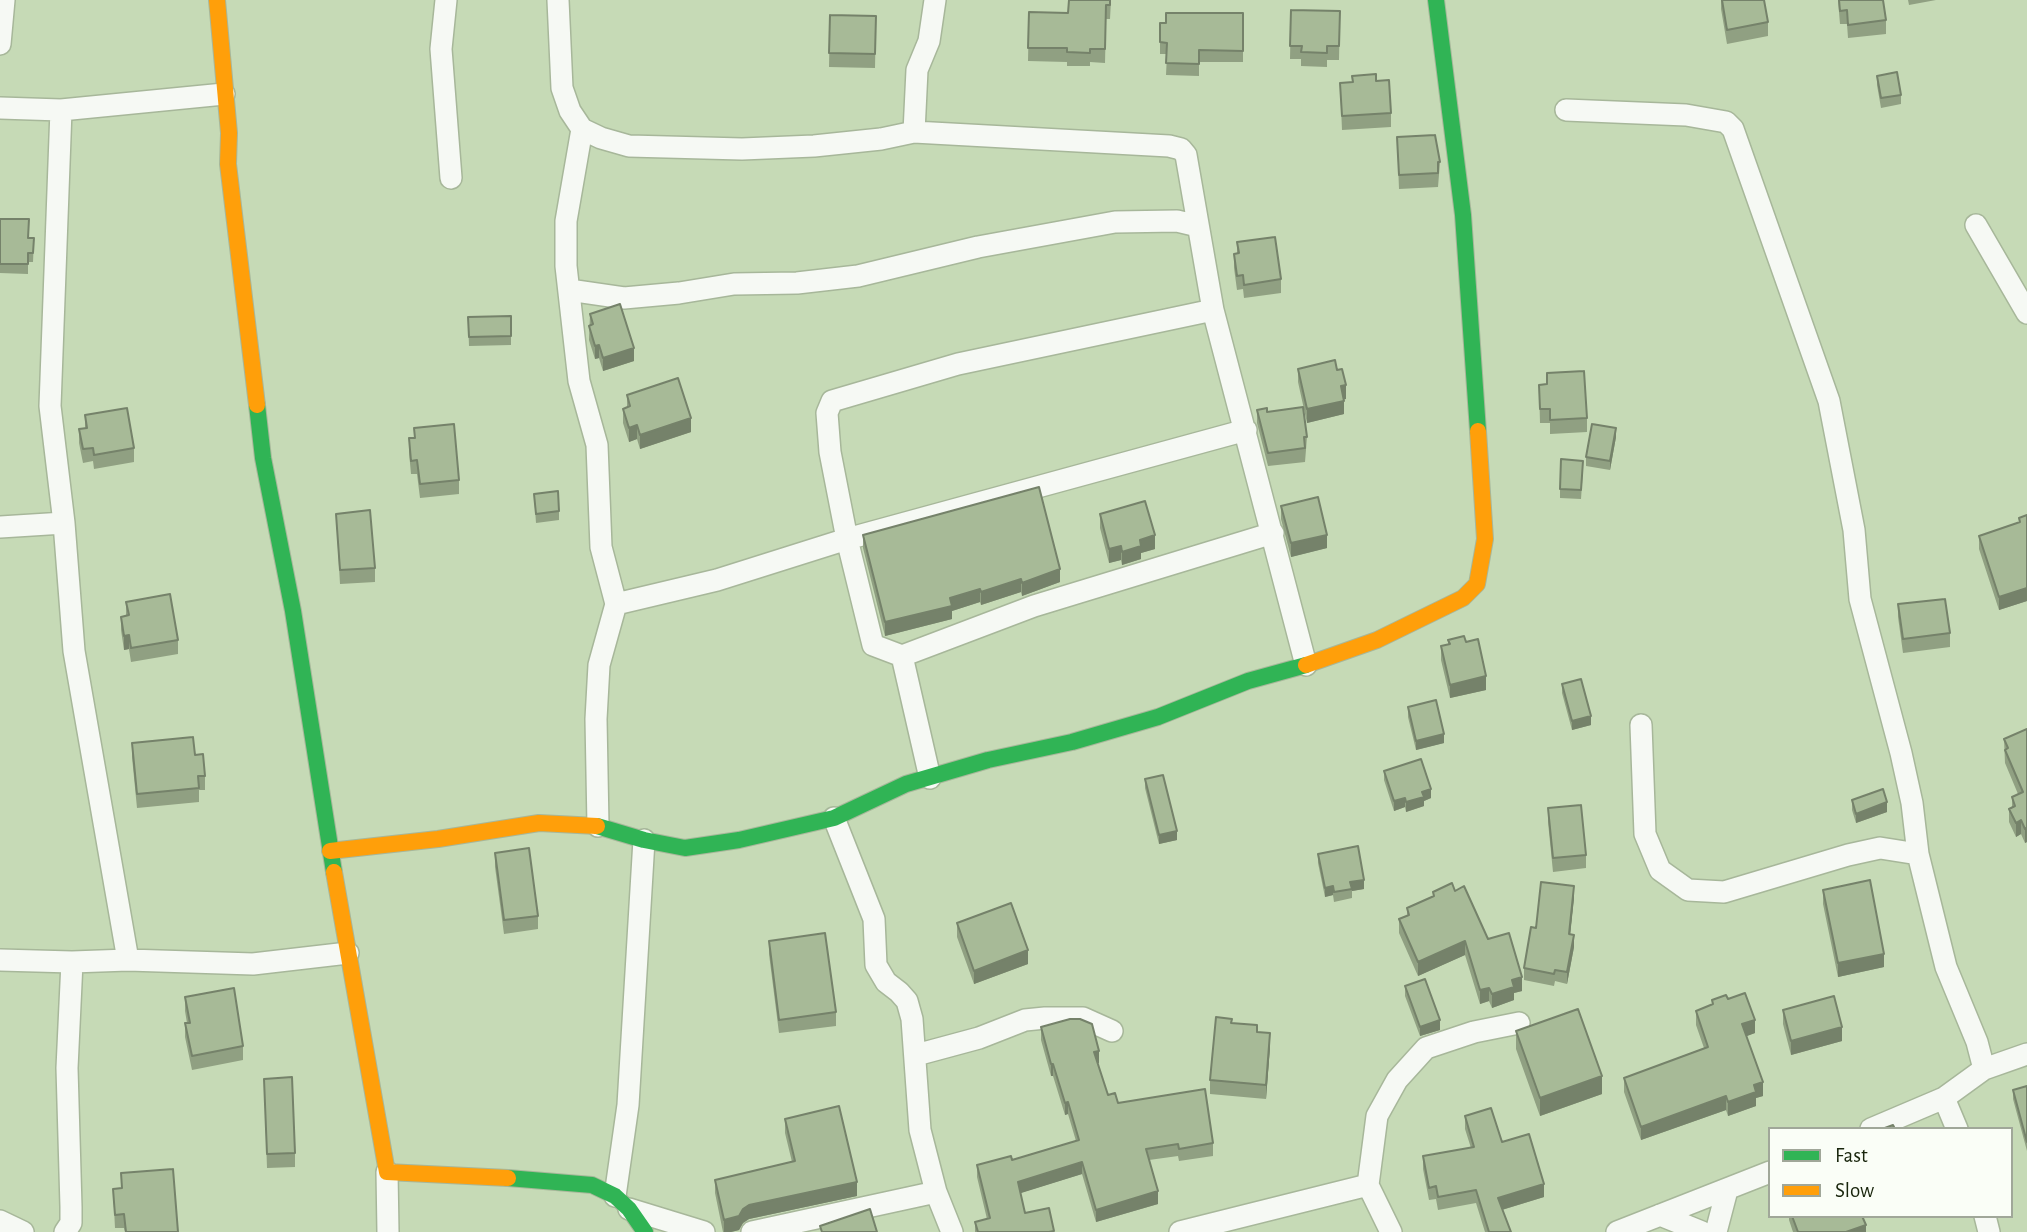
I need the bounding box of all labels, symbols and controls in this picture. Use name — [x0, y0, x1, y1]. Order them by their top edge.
legend — [1768, 1127, 2013, 1218]
text: Fast — [1835, 1145, 1868, 1166]
text: Slow — [1835, 1180, 1874, 1201]

